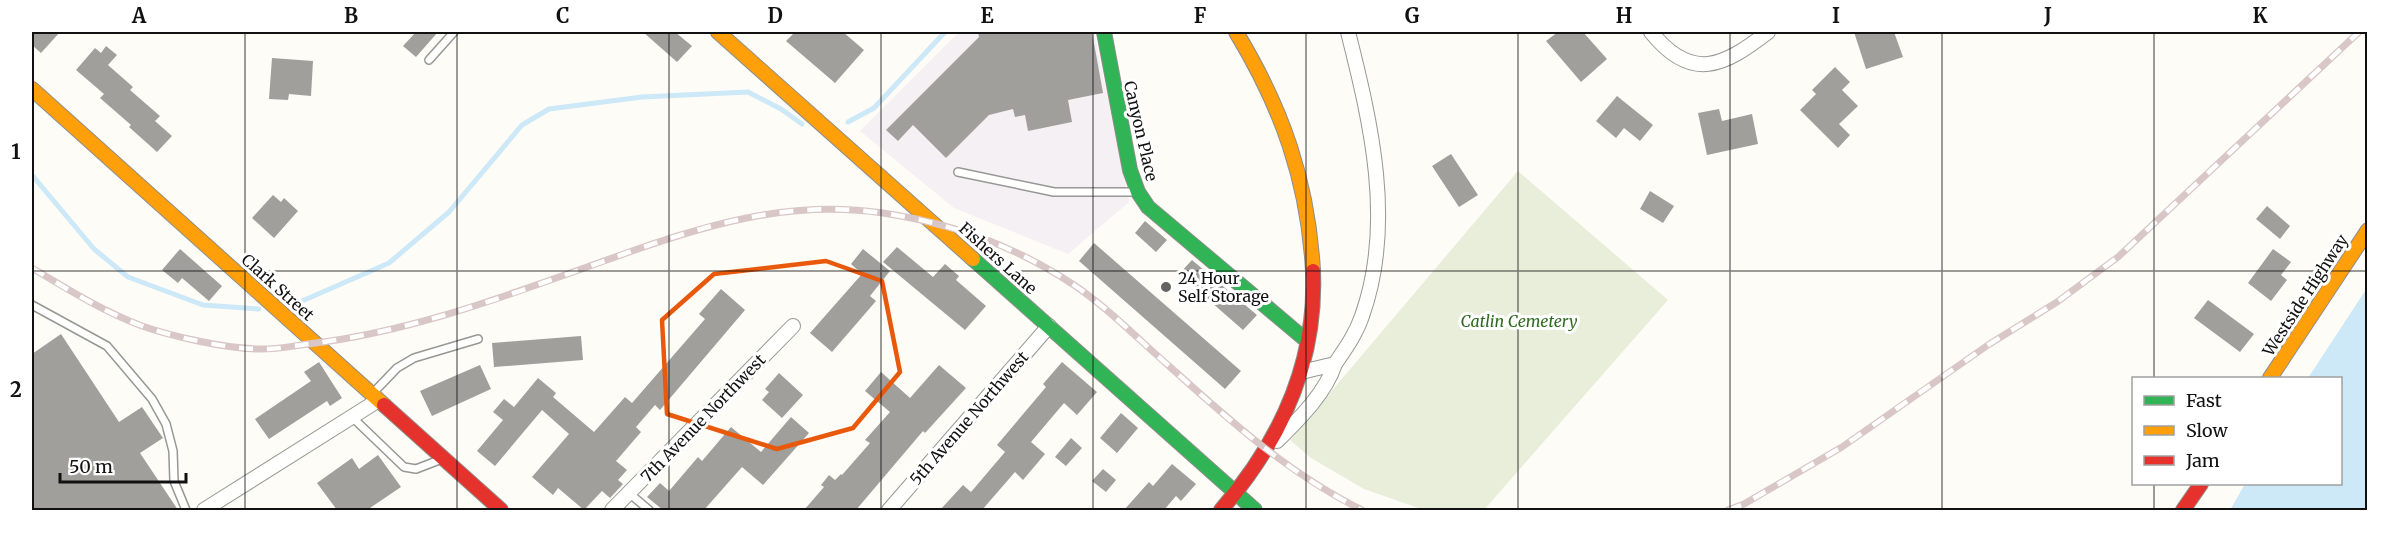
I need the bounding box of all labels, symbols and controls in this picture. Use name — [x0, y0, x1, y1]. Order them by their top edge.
text: A — [131, 3, 147, 28]
text: B — [344, 3, 358, 28]
text: C — [556, 3, 570, 28]
text: D — [767, 3, 783, 28]
text: E — [980, 3, 994, 28]
text: F — [1194, 3, 1207, 28]
text: G — [1405, 3, 1420, 28]
text: H — [1616, 3, 1632, 28]
text: I — [1832, 3, 1840, 28]
text: J — [2043, 3, 2052, 28]
text: K — [2253, 3, 2268, 28]
street label: Canyon Place — [1120, 79, 1162, 183]
text: 1 — [11, 139, 21, 164]
street label: Fishers Lane — [955, 218, 1041, 298]
street label: Westside Highway — [2258, 230, 2352, 360]
street label: Clark Street — [238, 249, 319, 325]
place label: 24 Hour Self Storage — [1178, 268, 1269, 306]
marker: 24 Hour Self Storage — [1159, 280, 1173, 294]
park label: Catlin Cemetery — [1461, 311, 1578, 331]
street label: 5th Avenue Northwest — [906, 347, 1033, 489]
street label: 7th Avenue Northwest — [637, 349, 770, 486]
text: 2 — [10, 377, 22, 402]
legend — [2132, 377, 2342, 485]
text: Fast — [2186, 389, 2222, 412]
text: Slow — [2186, 419, 2229, 442]
scale bar — [60, 446, 186, 484]
text: Jam — [2185, 449, 2220, 472]
text: 50 m — [69, 455, 113, 478]

